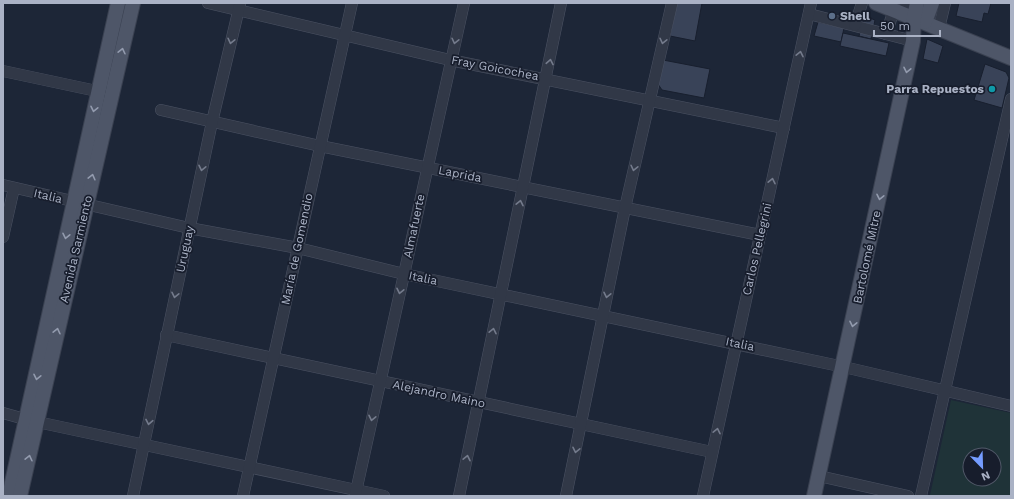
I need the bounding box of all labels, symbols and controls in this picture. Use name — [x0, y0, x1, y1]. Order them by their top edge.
place label: Shell — [840, 9, 870, 23]
marker: Shell — [827, 11, 837, 21]
scale bar — [874, 12, 940, 38]
text: 50 m — [880, 19, 910, 33]
one-way arrow — [228, 38, 236, 44]
one-way arrow — [451, 38, 459, 44]
one-way arrow — [660, 38, 668, 44]
one-way arrow — [118, 47, 126, 54]
one-way arrow — [796, 50, 804, 57]
street label: Fray Goicochea — [450, 53, 540, 83]
one-way arrow — [545, 59, 553, 65]
one-way arrow — [904, 67, 912, 73]
place label: Parra Repuestos — [886, 82, 985, 96]
marker: Parra Repuestos — [987, 84, 997, 94]
one-way arrow — [90, 106, 98, 112]
street label: Laprida — [437, 163, 483, 185]
one-way arrow — [199, 164, 207, 171]
one-way arrow — [631, 165, 639, 171]
one-way arrow — [88, 174, 96, 180]
one-way arrow — [768, 177, 776, 184]
street label: Italia — [32, 186, 64, 206]
street label: María de Gomendio — [278, 192, 316, 306]
street label: Almafuerte — [400, 193, 428, 259]
street label: Avenida Sarmiento — [57, 194, 95, 304]
one-way arrow — [876, 194, 885, 200]
one-way arrow — [515, 200, 523, 206]
street label: Carlos Pellegrini — [740, 201, 774, 297]
street label: Bartolomé Mitre — [850, 209, 884, 305]
street label: Uruguay — [173, 224, 197, 274]
one-way arrow — [63, 233, 71, 239]
street label: Italia — [407, 268, 439, 288]
one-way arrow — [396, 288, 404, 294]
one-way arrow — [171, 292, 179, 298]
one-way arrow — [604, 292, 612, 298]
one-way arrow — [849, 321, 857, 327]
one-way arrow — [489, 327, 497, 334]
one-way arrow — [53, 328, 61, 334]
street label: Italia — [724, 334, 756, 354]
one-way arrow — [33, 374, 41, 380]
street label: Alejandro Maino — [391, 377, 487, 411]
one-way arrow — [369, 415, 377, 421]
one-way arrow — [145, 419, 153, 425]
one-way arrow — [713, 427, 721, 434]
one-way arrow — [572, 447, 580, 453]
north arrow — [962, 447, 1002, 487]
one-way arrow — [24, 455, 32, 461]
one-way arrow — [462, 455, 471, 461]
text: N — [979, 468, 992, 483]

